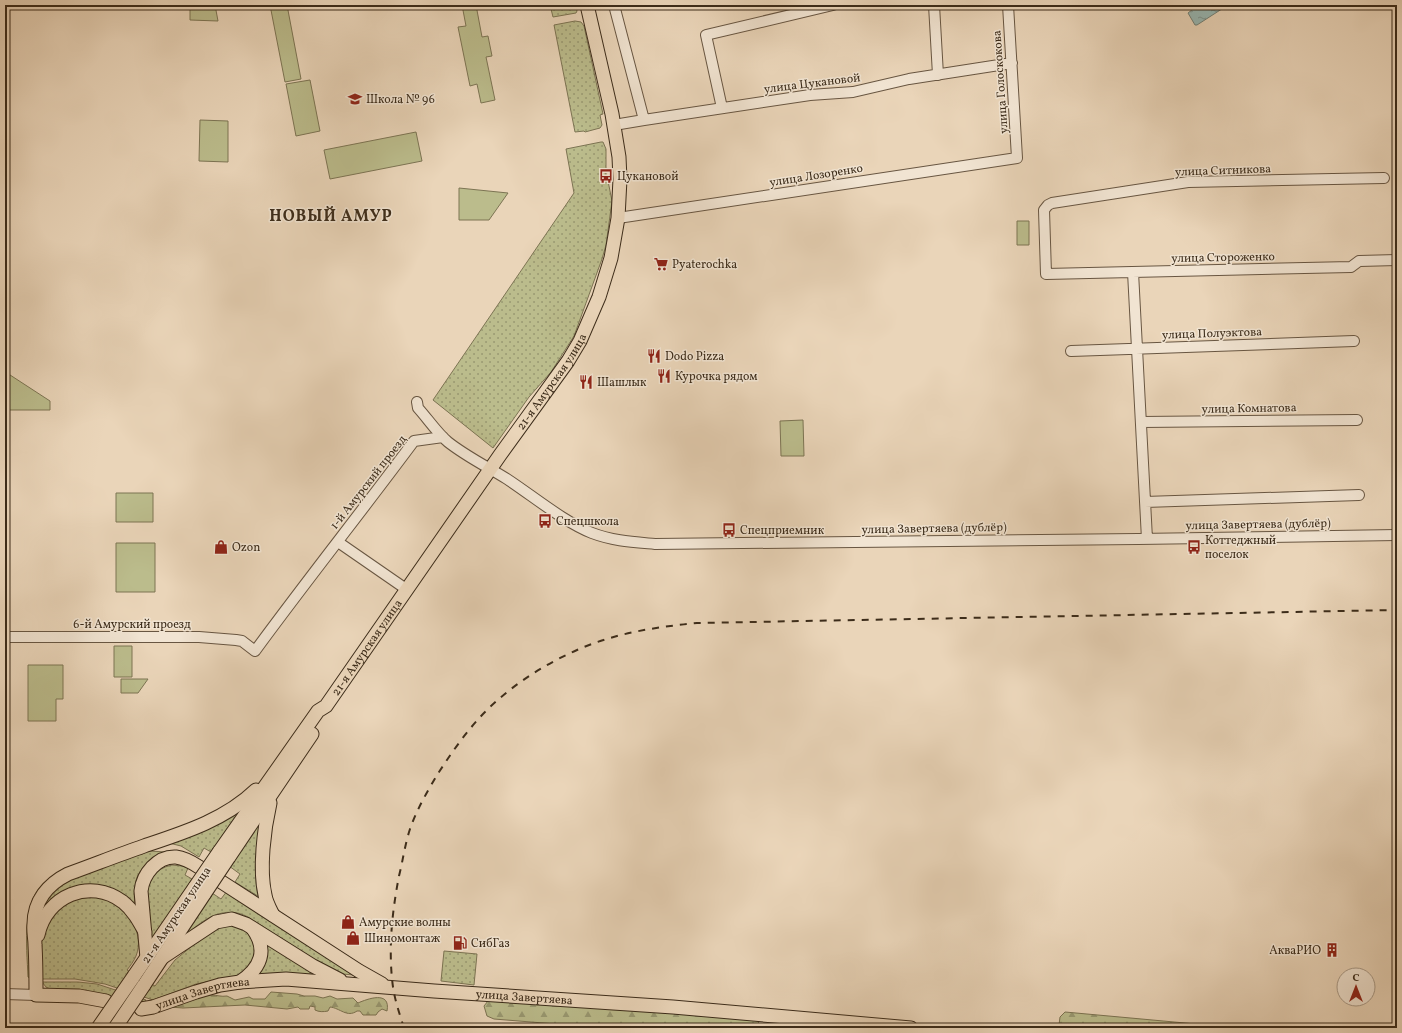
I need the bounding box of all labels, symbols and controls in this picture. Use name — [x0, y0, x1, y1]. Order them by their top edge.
street label: улица Голоскокова — [989, 30, 1013, 134]
street label: улица Цукановой — [763, 70, 861, 98]
school or university icon: Школа № 96 — [347, 91, 363, 107]
place label: Школа № 96 — [366, 92, 435, 108]
street label: улица Лозоренко — [768, 161, 864, 191]
street label: улица Ситникова — [1175, 161, 1271, 181]
bus stop icon: Цукановой — [598, 168, 614, 184]
place label: Цукановой — [617, 169, 678, 185]
district label: НОВЫЙ АМУР — [269, 205, 393, 228]
street label: улица Стороженко — [1171, 249, 1275, 267]
supermarket icon: Pyaterochka — [653, 256, 669, 272]
place label: Pyaterochka — [672, 257, 737, 273]
street label: улица Полуэктова — [1162, 324, 1262, 344]
street label: 21-я Амурская улица — [514, 331, 591, 434]
restaurant icon: Dodo Pizza — [646, 348, 662, 364]
place label: Dodo Pizza — [665, 349, 724, 365]
restaurant icon: Курочка рядом — [656, 368, 672, 384]
place label: Курочка рядом — [675, 369, 758, 385]
restaurant icon: Шашлык — [578, 374, 594, 390]
place label: Шашлык — [597, 375, 647, 391]
street label: улица Комнатова — [1201, 400, 1297, 418]
street label: 1-й Амурский проезд — [327, 432, 411, 533]
bus stop icon: Спецшкола — [537, 513, 553, 529]
place label: Спецшкола — [556, 514, 619, 530]
street label: улица Завертяева (дублёр) — [1185, 516, 1331, 534]
street label: улица Завертяева (дублёр) — [861, 520, 1007, 538]
bus stop icon: Спецприемник — [721, 522, 737, 538]
place label: Спецприемник — [740, 523, 825, 539]
place label: Коттеджный поселок — [1205, 533, 1276, 563]
shop icon: Ozon — [213, 539, 229, 555]
bus stop icon: Коттеджный поселок — [1186, 539, 1202, 555]
place label: Ozon — [232, 540, 260, 556]
street label: 21-я Амурская улица — [328, 597, 406, 699]
street label: 6-й Амурский проезд — [73, 617, 191, 633]
street label: 21-я Амурская улица — [138, 864, 215, 967]
shop icon: Амурские волны — [340, 914, 356, 930]
place label: Амурские волны — [359, 915, 451, 931]
shop icon: Шиномонтаж — [345, 930, 361, 946]
place label: Шиномонтаж — [364, 931, 441, 947]
fuel station icon: СибГаз — [452, 935, 468, 951]
place label: СибГаз — [471, 936, 510, 952]
building icon: АкваРИО — [1324, 942, 1340, 958]
place label: АкваРИО — [1269, 943, 1321, 959]
north arrow — [1336, 967, 1376, 1007]
text: С — [1352, 971, 1360, 986]
street label: улица Завертяева — [154, 974, 250, 1014]
street label: улица Завертяева — [475, 987, 573, 1009]

